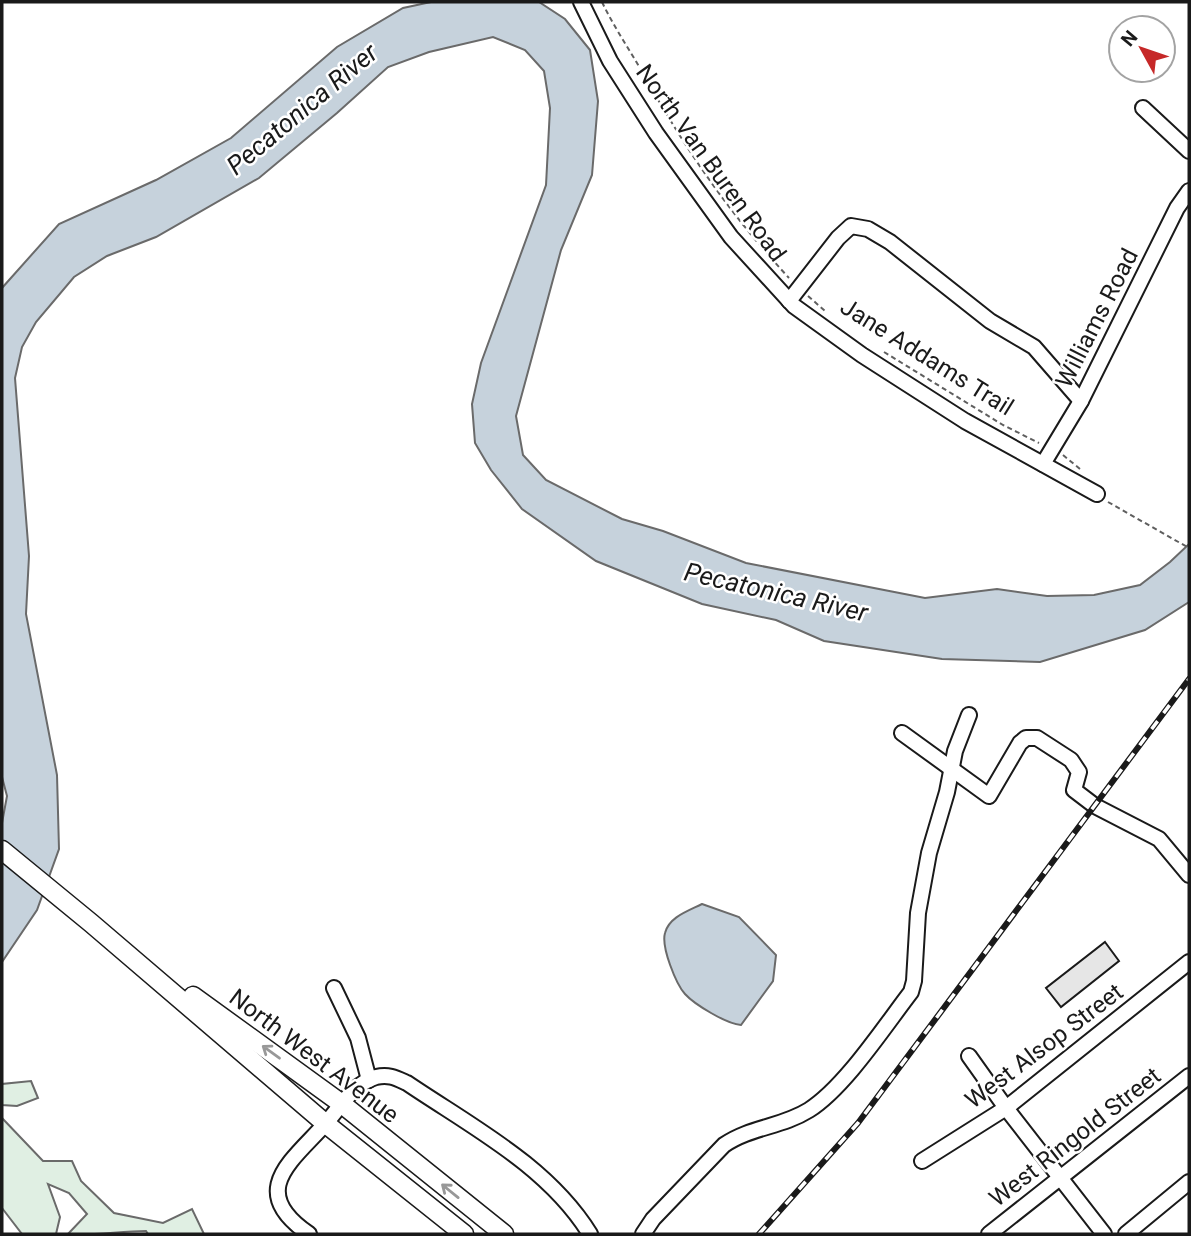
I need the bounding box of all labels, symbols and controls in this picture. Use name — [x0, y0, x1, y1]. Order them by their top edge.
north arrow — [1107, 14, 1177, 84]
text: N — [1116, 26, 1142, 51]
water label: Pecatonica River — [221, 36, 385, 181]
street label: North Van Buren Road — [630, 59, 792, 267]
street label: Williams Road — [1050, 244, 1144, 392]
street label: Jane Addams Trail — [835, 292, 1019, 422]
water label: Pecatonica River — [681, 556, 872, 628]
street label: West Alsop Street — [960, 978, 1128, 1114]
street label: North West Avenue — [224, 983, 404, 1129]
one-way arrow — [262, 1045, 280, 1060]
street label: West Ringold Street — [984, 1061, 1166, 1213]
one-way arrow — [442, 1184, 460, 1199]

